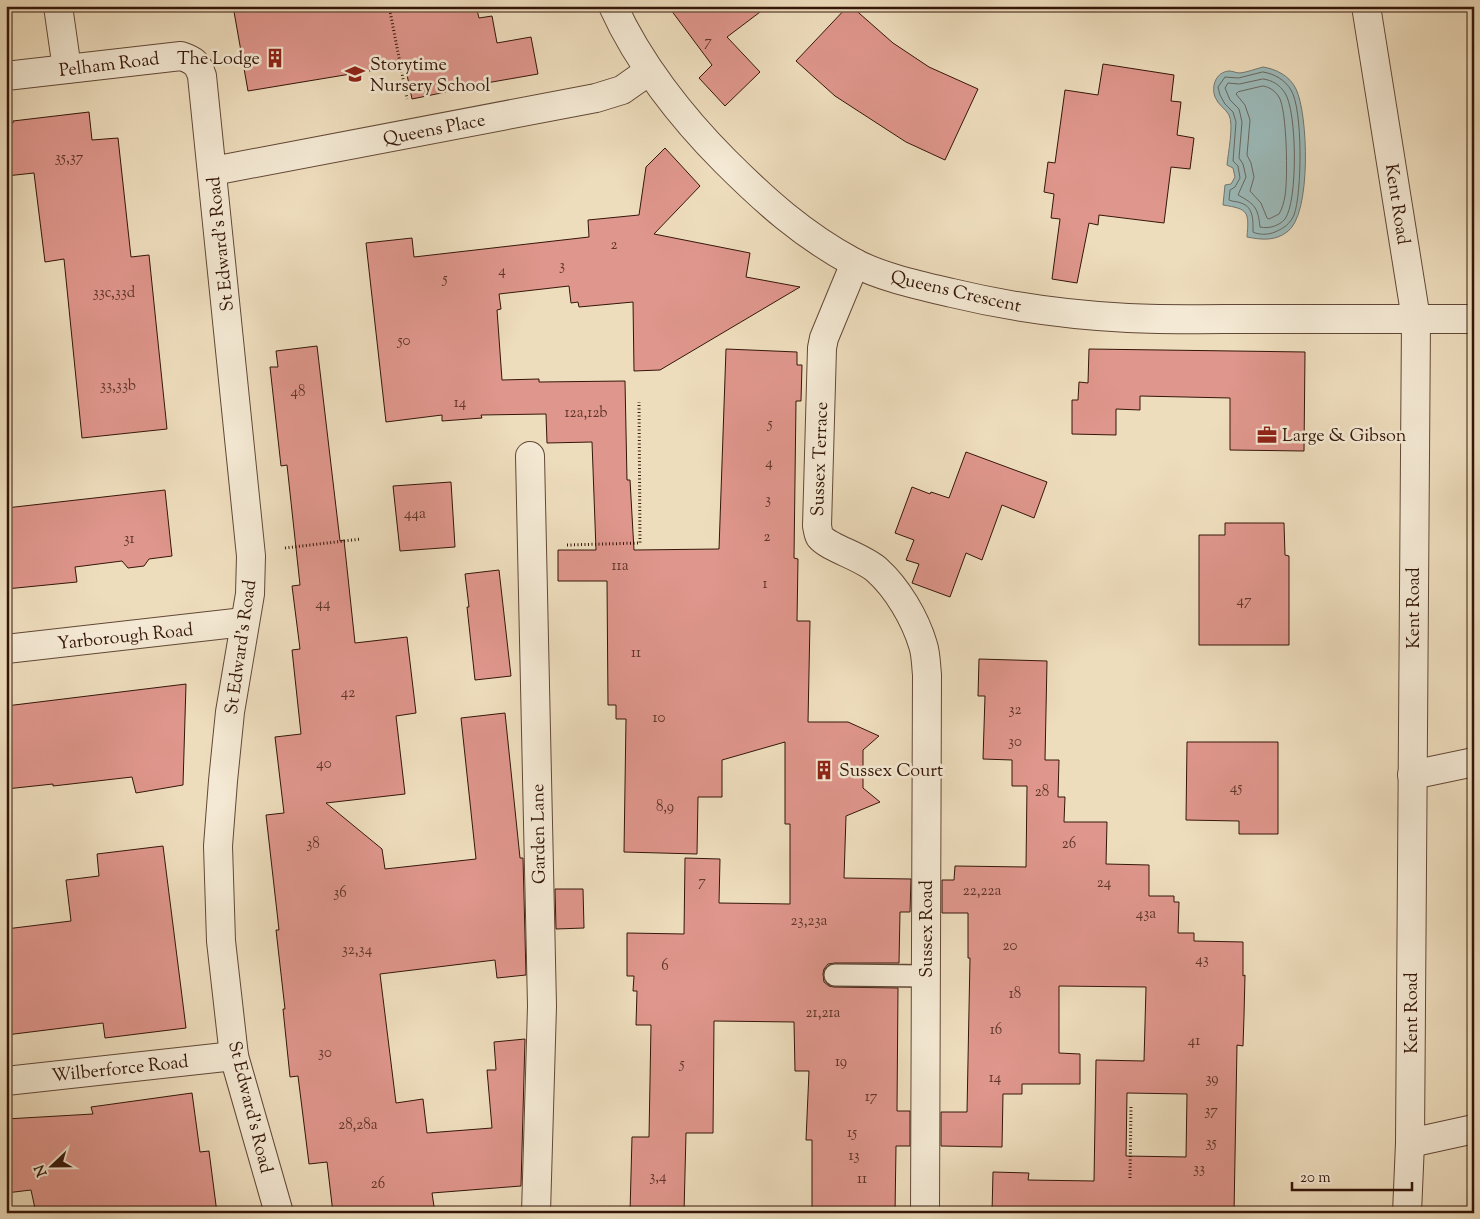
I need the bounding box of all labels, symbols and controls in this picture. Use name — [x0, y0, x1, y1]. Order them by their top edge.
house number: 7 — [704, 32, 712, 53]
street label: Pelham Road — [58, 47, 161, 85]
place label: The Lodge — [177, 47, 260, 73]
building icon: The Lodge — [264, 47, 286, 69]
place label: Storytime Nursery School — [370, 53, 490, 100]
school or university icon: Storytime Nursery School — [344, 63, 366, 85]
street label: Queens Place — [381, 108, 488, 154]
house number: 35,37 — [55, 148, 84, 169]
street label: Kent Road — [1377, 162, 1415, 247]
street label: St Edward's Road — [202, 175, 242, 312]
house number: 2 — [610, 235, 618, 256]
house number: 3 — [559, 256, 565, 277]
house number: 4 — [498, 261, 506, 282]
street label: Queens Crescent — [888, 265, 1023, 321]
house number: 5 — [441, 269, 448, 290]
house number: 33c,33d — [93, 283, 136, 304]
house number: 50 — [396, 331, 411, 352]
house number: 33,33b — [100, 376, 136, 397]
house number: 48 — [290, 382, 306, 403]
house number: 14 — [454, 393, 467, 414]
street label: Sussex Terrace — [806, 401, 836, 517]
house number: 12a,12b — [565, 403, 607, 424]
house number: 5 — [766, 414, 773, 435]
office icon: Large & Gibson — [1256, 424, 1278, 446]
place label: Large & Gibson — [1282, 424, 1407, 450]
house number: 4 — [765, 453, 773, 474]
house number: 3 — [765, 490, 771, 511]
house number: 44a — [404, 504, 426, 525]
house number: 2 — [763, 527, 771, 548]
house number: 31 — [123, 529, 135, 550]
house number: 11a — [611, 556, 629, 577]
street label: Kent Road — [1402, 567, 1428, 649]
house number: 1 — [762, 574, 768, 595]
street label: St Edward's Road — [220, 578, 264, 716]
house number: 47 — [1236, 591, 1252, 612]
house number: 44 — [315, 594, 331, 615]
street label: Yarborough Road — [56, 618, 194, 658]
house number: 11 — [631, 643, 641, 664]
house number: 42 — [341, 683, 355, 704]
house number: 32 — [1008, 700, 1022, 721]
house number: 10 — [653, 708, 666, 729]
house number: 30 — [1008, 732, 1022, 753]
house number: 40 — [316, 754, 332, 775]
building icon: Sussex Court — [813, 759, 835, 781]
place label: Sussex Court — [839, 759, 943, 785]
house number: 45 — [1230, 778, 1242, 799]
house number: 28 — [1035, 782, 1049, 803]
street label: Garden Lane — [526, 784, 554, 884]
house number: 8,9 — [656, 797, 674, 818]
house number: 38 — [306, 834, 320, 855]
house number: 26 — [1062, 834, 1076, 855]
house number: 7 — [698, 872, 706, 893]
house number: 24 — [1097, 873, 1112, 894]
street label: Sussex Road — [915, 880, 941, 978]
house number: 22,22a — [963, 881, 1001, 902]
house number: 36 — [333, 883, 347, 904]
house number: 43a — [1136, 904, 1156, 925]
house number: 23,23a — [791, 911, 827, 932]
house number: 20 — [1003, 936, 1018, 957]
house number: 32,34 — [342, 940, 373, 961]
house number: 43 — [1195, 950, 1209, 971]
house number: 6 — [661, 956, 669, 977]
street label: Kent Road — [1400, 972, 1426, 1054]
house number: 18 — [1009, 984, 1021, 1005]
house number: 21,21a — [806, 1003, 841, 1024]
house number: 16 — [990, 1020, 1002, 1041]
house number: 41 — [1188, 1031, 1200, 1052]
street label: St Edward's Road — [220, 1039, 278, 1176]
house number: 30 — [318, 1043, 332, 1064]
street label: Wilberforce Road — [51, 1050, 190, 1090]
house number: 19 — [835, 1052, 847, 1073]
house number: 5 — [678, 1054, 685, 1075]
house number: 14 — [989, 1068, 1002, 1089]
house number: 39 — [1205, 1069, 1219, 1090]
house number: 17 — [865, 1087, 878, 1108]
house number: 37 — [1204, 1101, 1218, 1122]
house number: 28,28a — [338, 1115, 378, 1136]
house number: 15 — [847, 1123, 857, 1144]
house number: 35 — [1205, 1133, 1217, 1154]
north arrow — [28, 1142, 78, 1192]
house number: 13 — [848, 1146, 860, 1167]
house number: 33 — [1193, 1159, 1205, 1180]
scale bar — [1292, 1159, 1412, 1191]
text: N — [30, 1161, 53, 1179]
house number: 3,4 — [649, 1167, 667, 1188]
text: 20 m — [1300, 1168, 1331, 1189]
house number: 11 — [857, 1169, 867, 1190]
house number: 26 — [371, 1174, 385, 1195]

